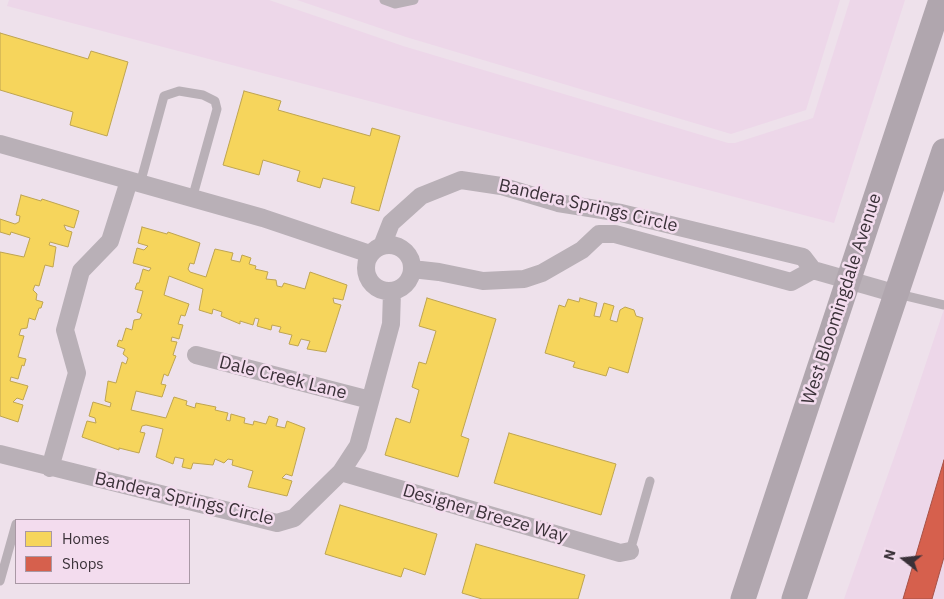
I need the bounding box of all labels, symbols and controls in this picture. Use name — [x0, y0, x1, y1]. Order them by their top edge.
street label: Bandera Springs Circle — [496, 175, 680, 237]
street label: West Bloomingdale Avenue — [798, 191, 886, 407]
street label: Dale Creek Lane — [217, 352, 349, 404]
street label: Bandera Springs Circle — [92, 468, 276, 530]
street label: Designer Breeze Way — [400, 480, 570, 548]
legend — [15, 519, 190, 584]
text: Homes — [62, 529, 110, 548]
north arrow — [879, 534, 929, 584]
text: N — [880, 548, 900, 562]
text: Shops — [62, 554, 104, 573]

